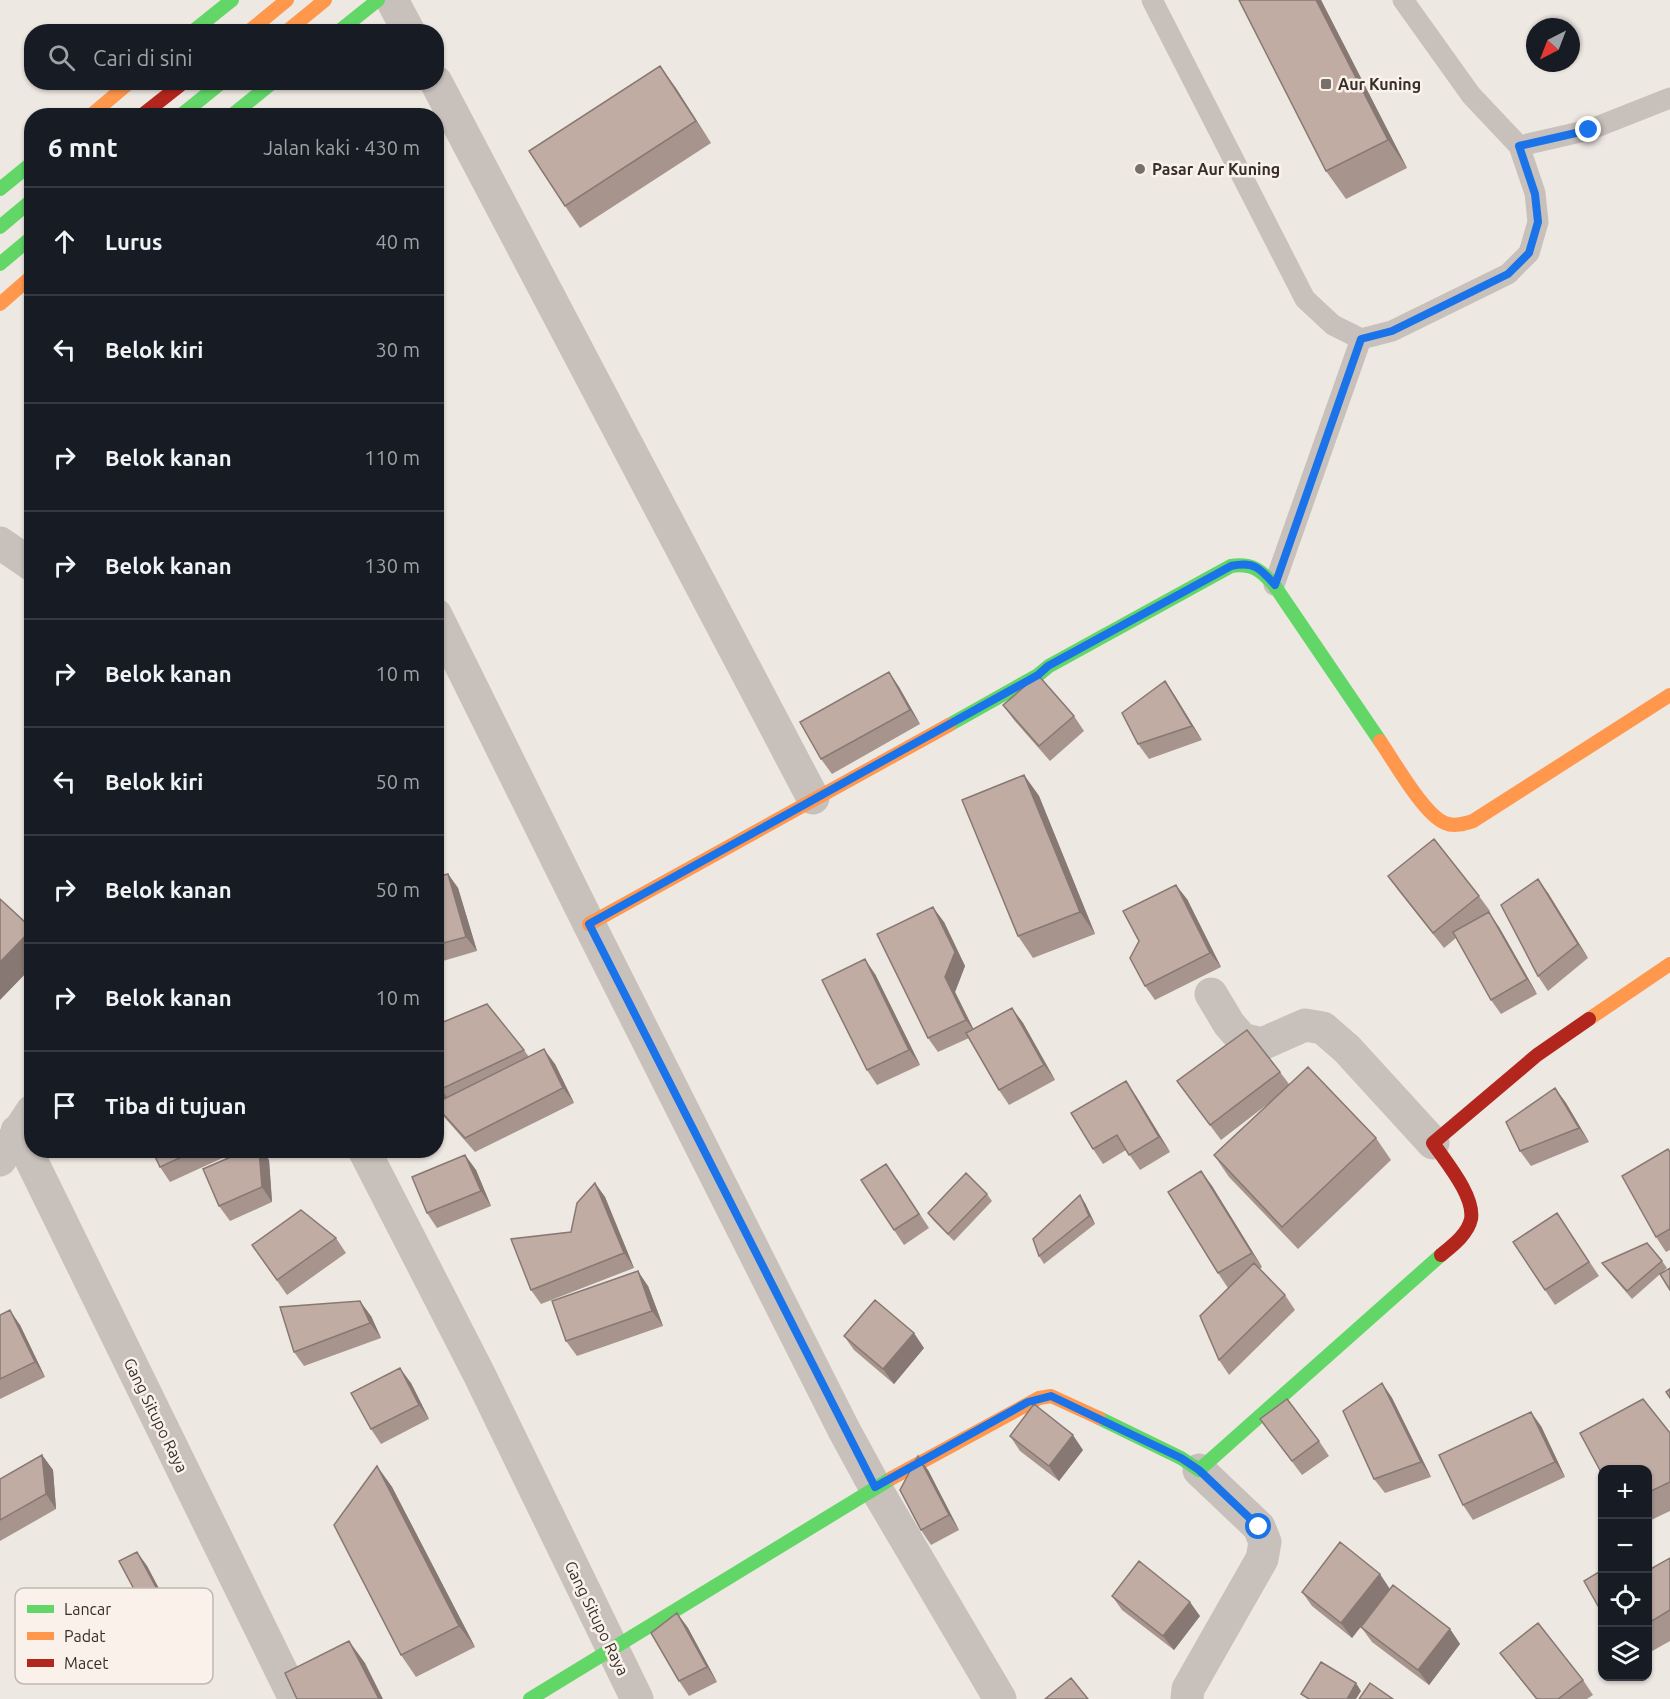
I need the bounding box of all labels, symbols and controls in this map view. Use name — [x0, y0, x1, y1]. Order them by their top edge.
north arrow — [1526, 18, 1580, 72]
search box — [24, 24, 444, 90]
icon: search — [45, 41, 78, 74]
text: Cari di sini — [93, 45, 193, 70]
place label: Aur Kuning — [1338, 75, 1421, 93]
marker: Aur Kuning — [1319, 77, 1333, 91]
route end — [1575, 116, 1601, 142]
text: 6 mnt — [48, 133, 118, 162]
text: Jalan kaki · 430 m — [263, 136, 420, 159]
place label: Pasar Aur Kuning — [1152, 160, 1280, 178]
marker: Pasar Aur Kuning — [1133, 162, 1147, 176]
icon: ahead — [48, 225, 81, 258]
text: Lurus — [105, 229, 162, 254]
text: 40 m — [376, 230, 420, 253]
icon: left — [48, 333, 81, 366]
text: Belok kiri — [105, 337, 203, 362]
text: 30 m — [376, 338, 420, 361]
icon: right — [48, 441, 81, 474]
text: Belok kanan — [105, 445, 232, 470]
text: 110 m — [364, 446, 420, 469]
icon: right — [48, 549, 81, 582]
text: Belok kanan — [105, 553, 232, 578]
text: 130 m — [364, 554, 420, 577]
icon: right — [48, 657, 81, 690]
text: Belok kanan — [105, 661, 232, 686]
text: 10 m — [376, 662, 420, 685]
icon: left — [48, 765, 81, 798]
text: Belok kiri — [105, 769, 203, 794]
text: 50 m — [376, 770, 420, 793]
icon: right — [48, 873, 81, 906]
text: Belok kanan — [105, 877, 232, 902]
text: 50 m — [376, 878, 420, 901]
icon: right — [48, 981, 81, 1014]
text: Belok kanan — [105, 985, 232, 1010]
text: 10 m — [376, 986, 420, 1009]
icon: arrive — [48, 1089, 81, 1122]
text: Tiba di tujuan — [105, 1093, 246, 1118]
street label: Gang Situpo Raya — [121, 1355, 191, 1475]
map controls — [1598, 1465, 1652, 1681]
button: + — [1598, 1465, 1652, 1519]
route start — [1245, 1513, 1271, 1539]
button: − — [1598, 1519, 1652, 1573]
street label: Gang Situpo Raya — [562, 1558, 632, 1678]
button: locate — [1598, 1573, 1652, 1627]
legend — [15, 1588, 213, 1684]
text: Lancar — [64, 1600, 111, 1618]
text: Padat — [64, 1627, 106, 1645]
button: layers — [1598, 1627, 1652, 1681]
text: Macet — [64, 1654, 109, 1672]

